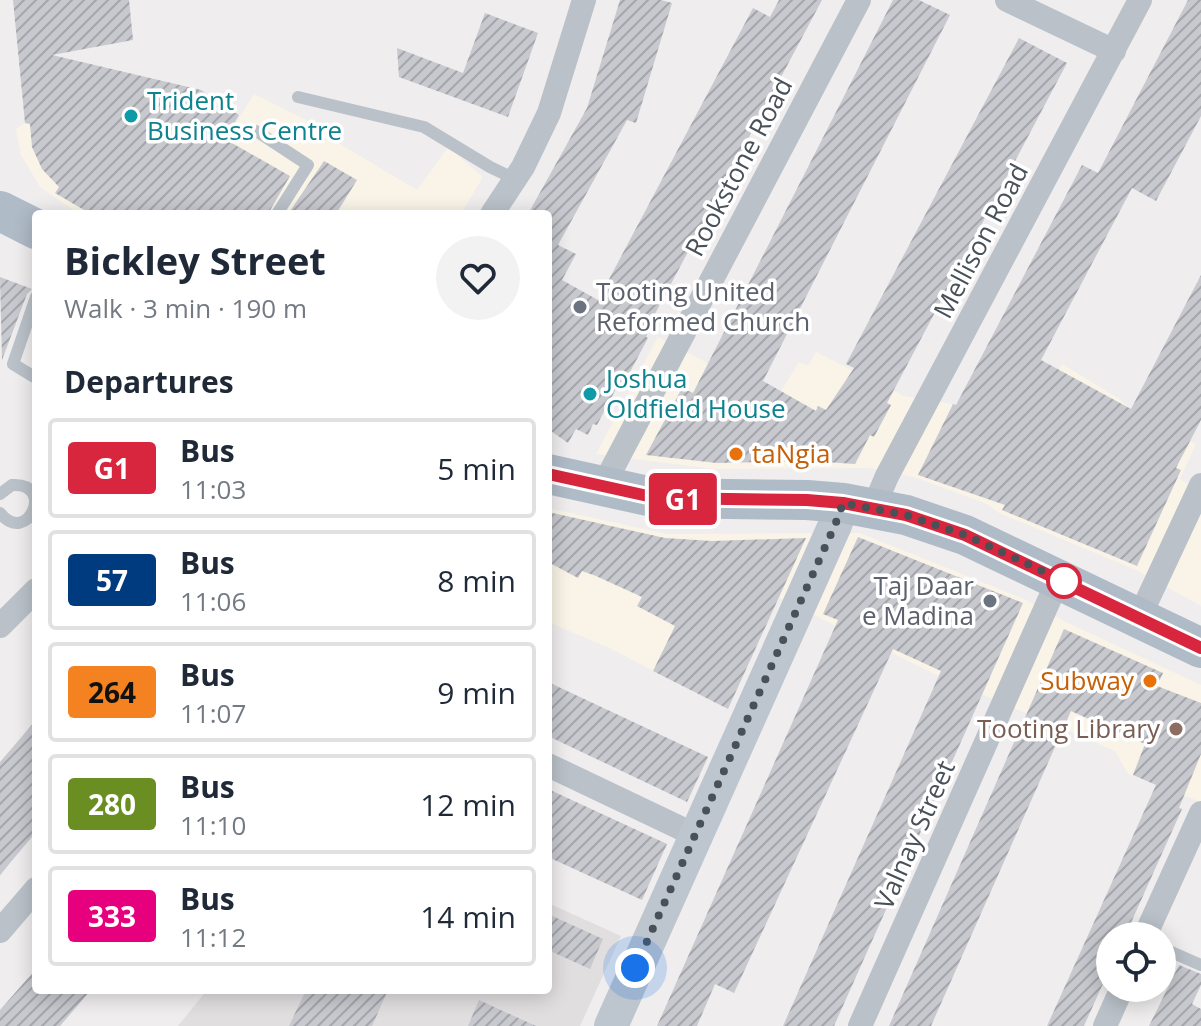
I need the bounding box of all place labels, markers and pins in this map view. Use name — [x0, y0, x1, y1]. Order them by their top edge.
place label: Trident Business Centre — [147, 82, 342, 148]
marker: Trident Business Centre — [122, 107, 140, 125]
place label: Tooting United Reformed Church — [596, 273, 810, 339]
marker: Tooting United Reformed Church — [571, 298, 589, 316]
place label: Joshua Oldfield House — [603, 360, 786, 426]
marker: Joshua Oldfield House — [581, 385, 599, 403]
place label: taNgia — [752, 435, 830, 471]
marker: taNgia — [727, 445, 745, 463]
unlabelled marker — [1047, 564, 1081, 598]
place label: Taj Daar e Madina — [862, 567, 974, 633]
marker: Taj Daar e Madina — [981, 592, 999, 610]
place label: Subway — [1040, 662, 1135, 698]
marker: Subway — [1141, 672, 1159, 690]
place label: Tooting Library — [977, 710, 1161, 746]
marker: Tooting Library — [1167, 720, 1185, 738]

